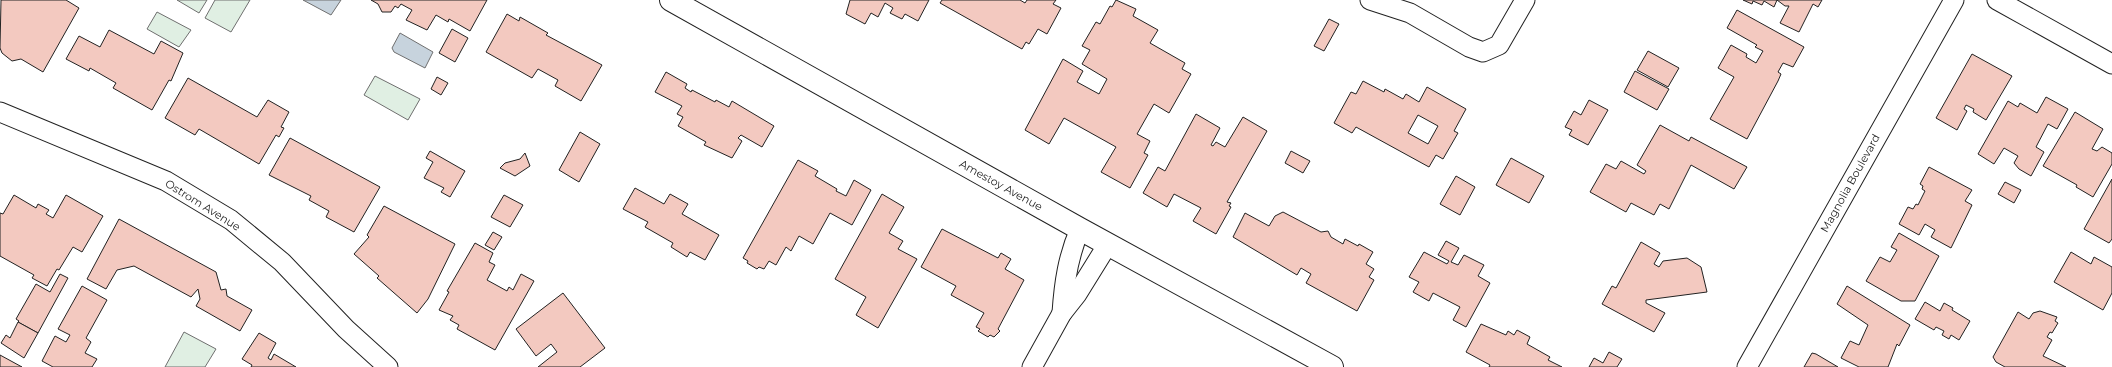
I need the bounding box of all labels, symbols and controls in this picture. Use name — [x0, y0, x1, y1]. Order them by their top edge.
street label: Magnolia Boulevard — [1817, 131, 1883, 235]
street label: Amestoy Avenue — [957, 156, 1045, 214]
street label: Ostrom Avenue — [163, 176, 244, 234]

